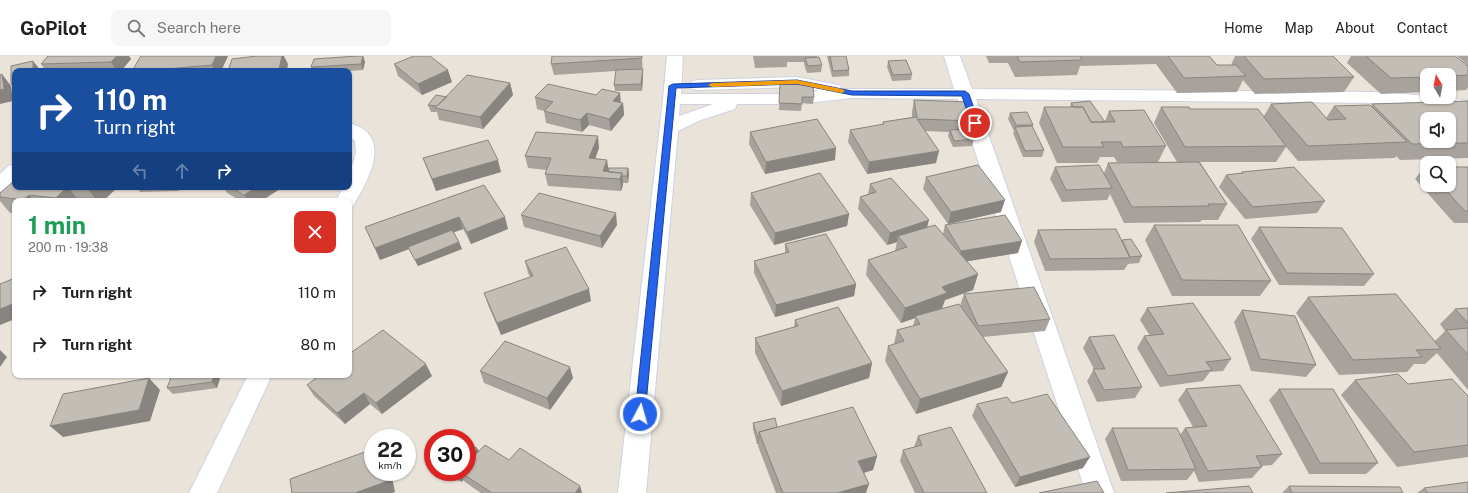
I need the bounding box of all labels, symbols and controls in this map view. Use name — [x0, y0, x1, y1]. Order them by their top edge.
search box — [111, 10, 391, 46]
text: GoPilot — [20, 17, 87, 39]
icon: search — [125, 17, 147, 39]
text: Search here — [157, 19, 241, 36]
text: Home — [1224, 20, 1263, 36]
text: Map — [1285, 20, 1313, 36]
text: About — [1335, 20, 1375, 36]
text: Contact — [1397, 20, 1448, 36]
north arrow — [1420, 68, 1456, 104]
map controls — [1420, 68, 1456, 192]
text: 110 m — [94, 83, 167, 116]
icon: right — [28, 84, 80, 136]
pin — [958, 106, 992, 140]
icon: arrive — [964, 112, 986, 134]
button: sound — [1420, 112, 1456, 148]
text: Turn right — [94, 117, 176, 138]
button: search — [1420, 156, 1456, 192]
icon: left — [129, 160, 151, 182]
icon: ahead — [171, 160, 193, 182]
icon: right — [213, 160, 235, 182]
text: 1 min — [28, 211, 86, 239]
button: close — [294, 211, 336, 253]
text: 200 m · 19:38 — [28, 240, 108, 255]
icon: right — [28, 281, 50, 303]
text: Turn right — [62, 284, 132, 301]
text: 110 m — [298, 284, 336, 301]
icon: right — [28, 333, 50, 355]
text: Turn right — [62, 336, 132, 353]
text: 80 m — [301, 336, 336, 353]
position arrow — [619, 393, 661, 435]
speed limit sign: 30 — [424, 429, 476, 481]
text: 22 — [377, 438, 403, 462]
text: km/h — [378, 459, 402, 471]

